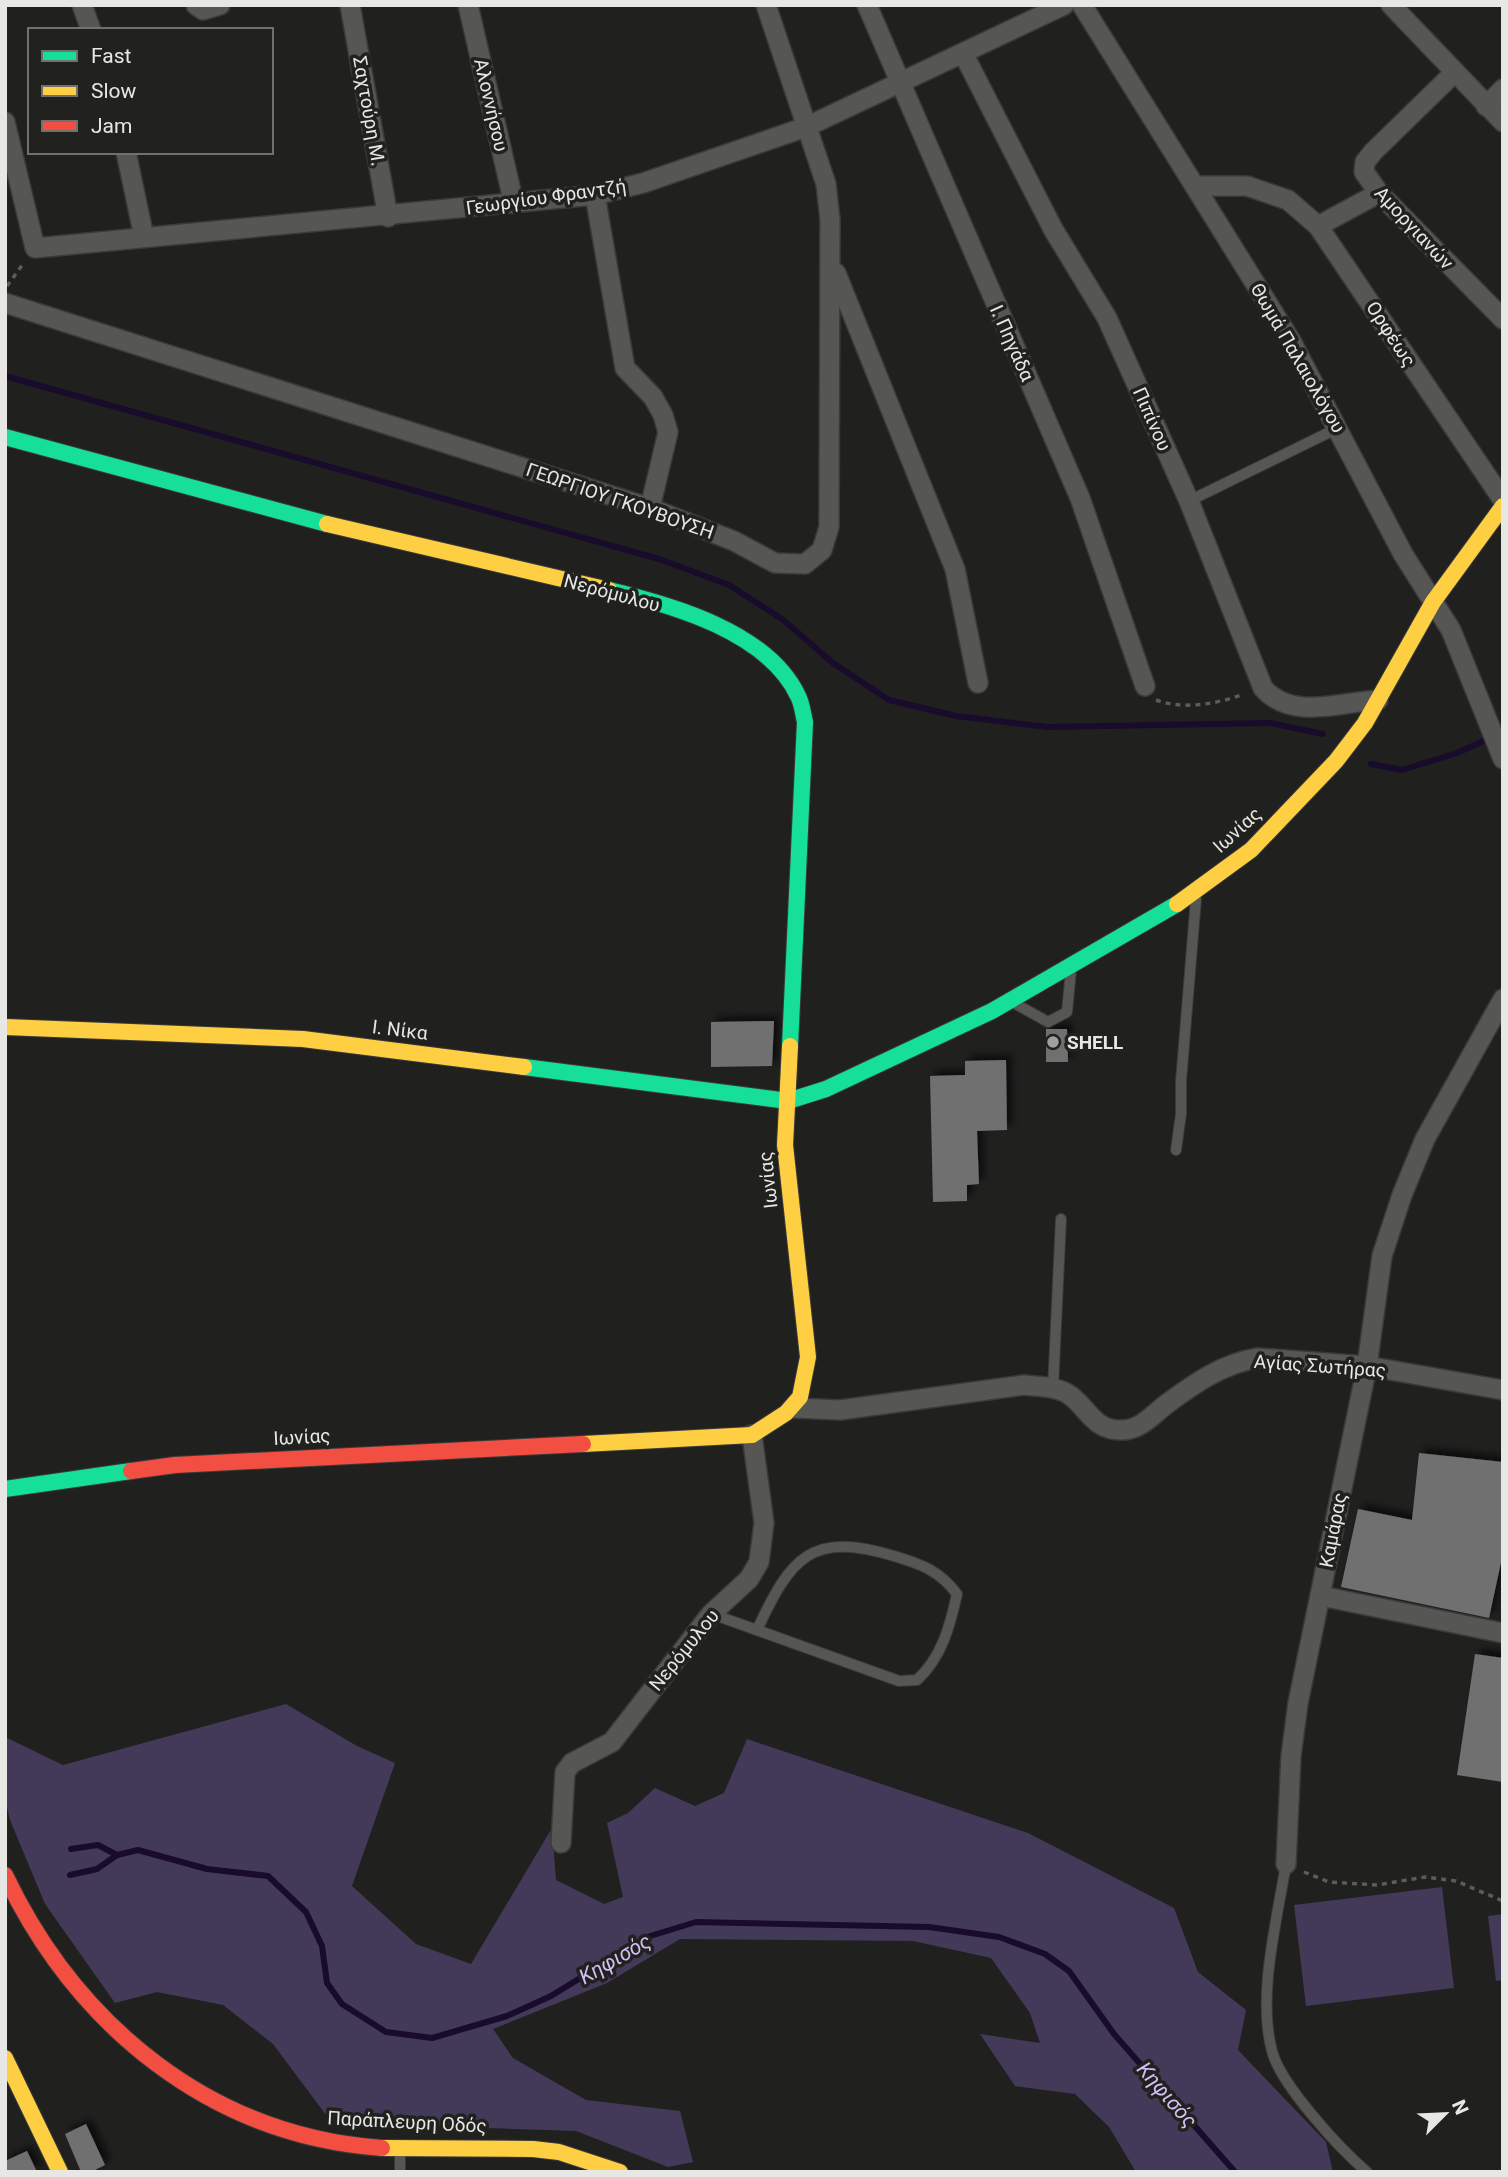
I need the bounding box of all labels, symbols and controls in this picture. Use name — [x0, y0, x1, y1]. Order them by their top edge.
legend — [28, 28, 273, 154]
text: Fast — [91, 44, 132, 68]
street label: Σαχτούρη Μ. — [348, 54, 390, 168]
street label: Αλοννήσου — [469, 56, 513, 154]
text: Slow — [91, 79, 137, 103]
text: Jam — [91, 114, 132, 138]
street label: Γεωργίου Φραντζή — [465, 174, 627, 220]
street label: Αμοργιανών — [1370, 182, 1458, 274]
street label: Θωμά Παλαιολόγου — [1246, 279, 1350, 437]
street label: Ορφέως — [1361, 297, 1421, 371]
street label: Ι. Πηγάδα — [985, 301, 1039, 385]
street label: Πιπίνου — [1128, 384, 1176, 454]
street label: ΓΕΩΡΓΙΟΥ ΓΚΟΥΒΟΥΣΗ — [523, 458, 717, 544]
street label: Νερόμυλου — [562, 569, 662, 617]
street label: Ιωνίας — [1208, 802, 1266, 858]
street label: Ι. Νίκα — [371, 1015, 429, 1045]
place label: SHELL — [1067, 1031, 1123, 1054]
marker: SHELL — [1045, 1034, 1061, 1050]
street label: Ιωνίας — [754, 1150, 782, 1210]
street label: Αγίας Σωτήρας — [1253, 1350, 1387, 1382]
street label: Ιωνίας — [273, 1424, 331, 1450]
street label: Καμάρας — [1314, 1491, 1352, 1569]
street label: Νερόμυλου — [644, 1605, 724, 1695]
water label: Κηφισός — [575, 1929, 655, 1989]
water label: Κηφισός — [1132, 2057, 1202, 2133]
north arrow — [1410, 2079, 1480, 2149]
text: N — [1447, 2096, 1473, 2118]
street label: Παράπλευρη Οδός — [327, 2106, 487, 2138]

